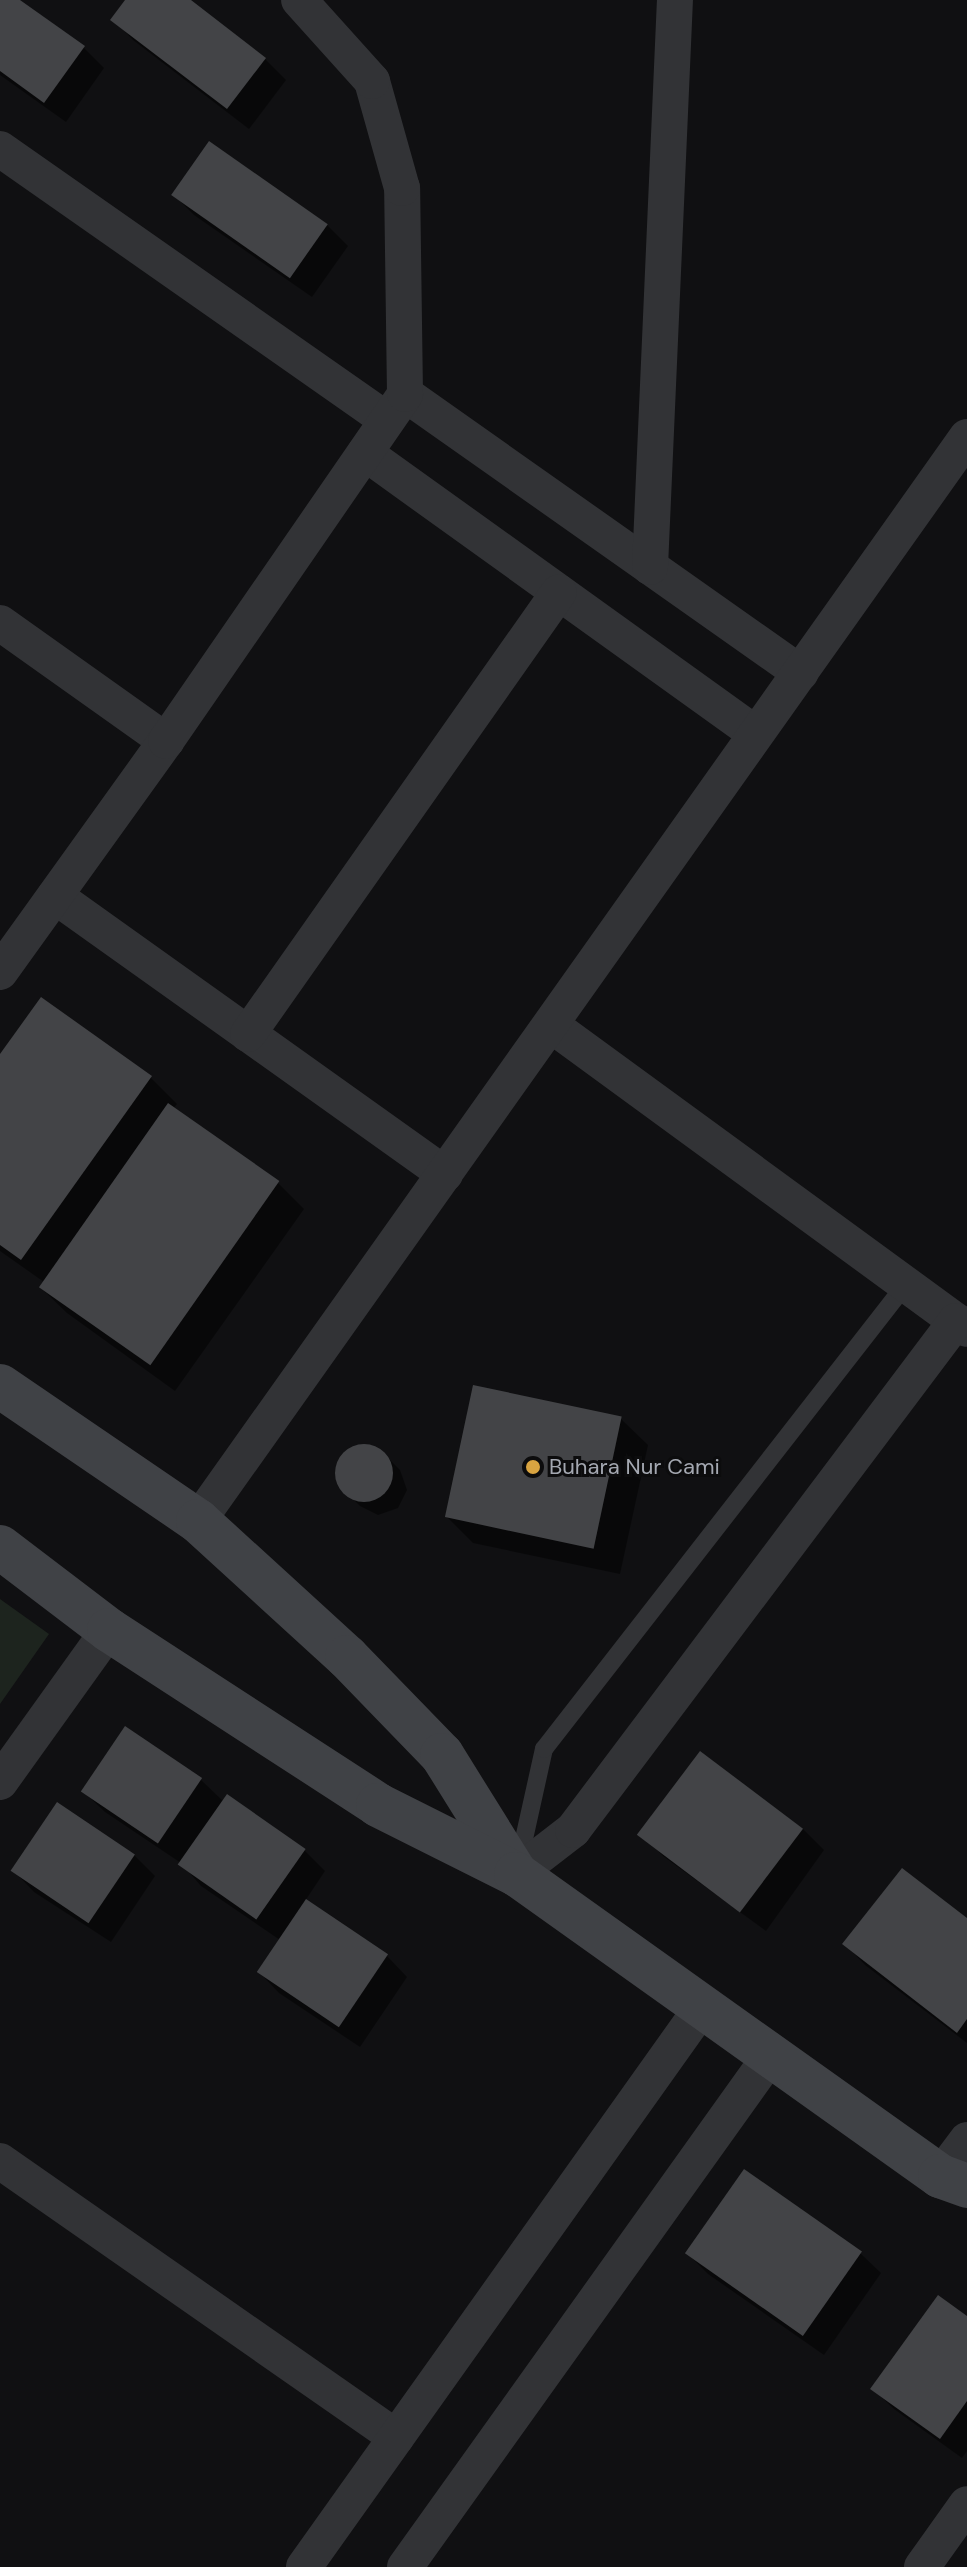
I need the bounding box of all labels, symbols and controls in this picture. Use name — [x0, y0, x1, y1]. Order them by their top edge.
place label: Buhara Nur Cami — [549, 1454, 720, 1480]
marker: Buhara Nur Cami — [524, 1458, 542, 1476]

